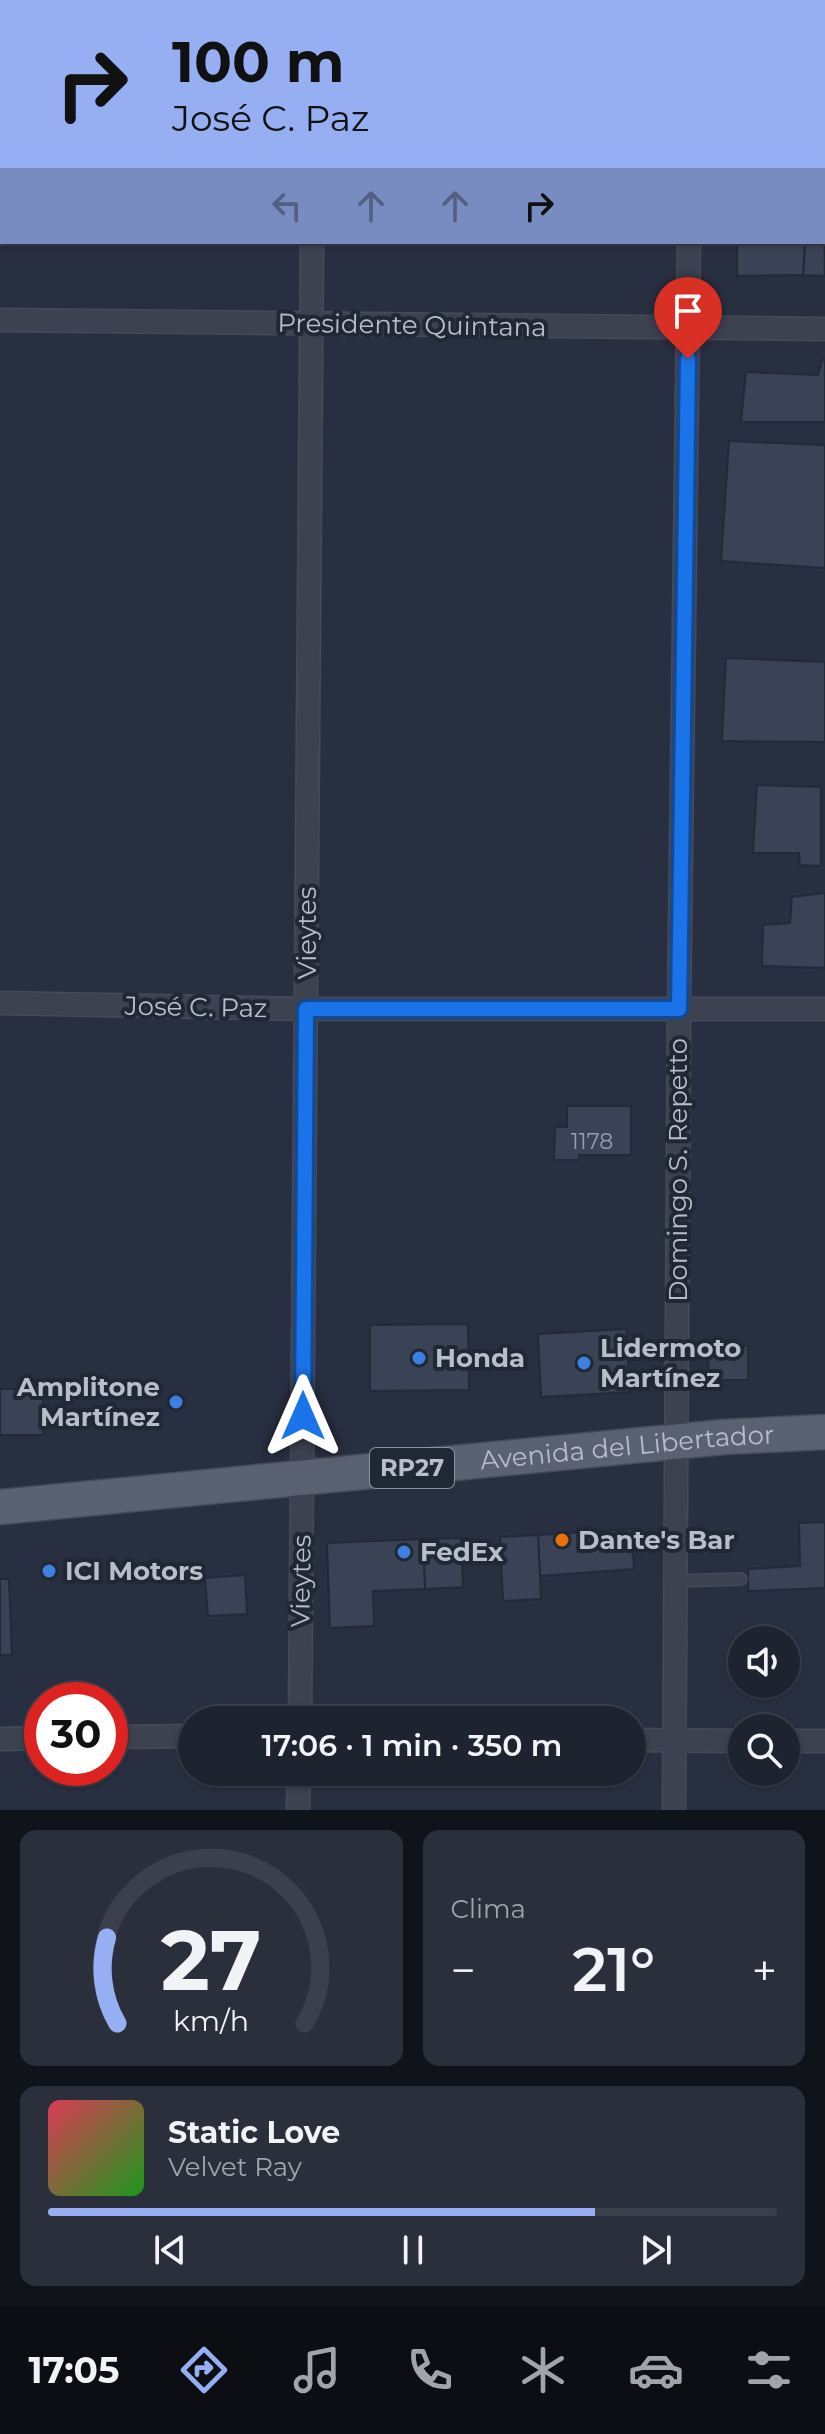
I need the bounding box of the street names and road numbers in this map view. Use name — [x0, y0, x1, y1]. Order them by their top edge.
street label: Presidente Quintana — [277, 307, 547, 343]
street label: Vieytes — [291, 887, 323, 979]
street label: José C. Paz — [123, 990, 268, 1024]
street label: Domingo S. Repetto — [662, 1038, 694, 1302]
street label: Avenida del Libertador — [479, 1419, 775, 1477]
road number: RP27 — [370, 1448, 454, 1488]
street label: Vieytes — [284, 1534, 318, 1628]

